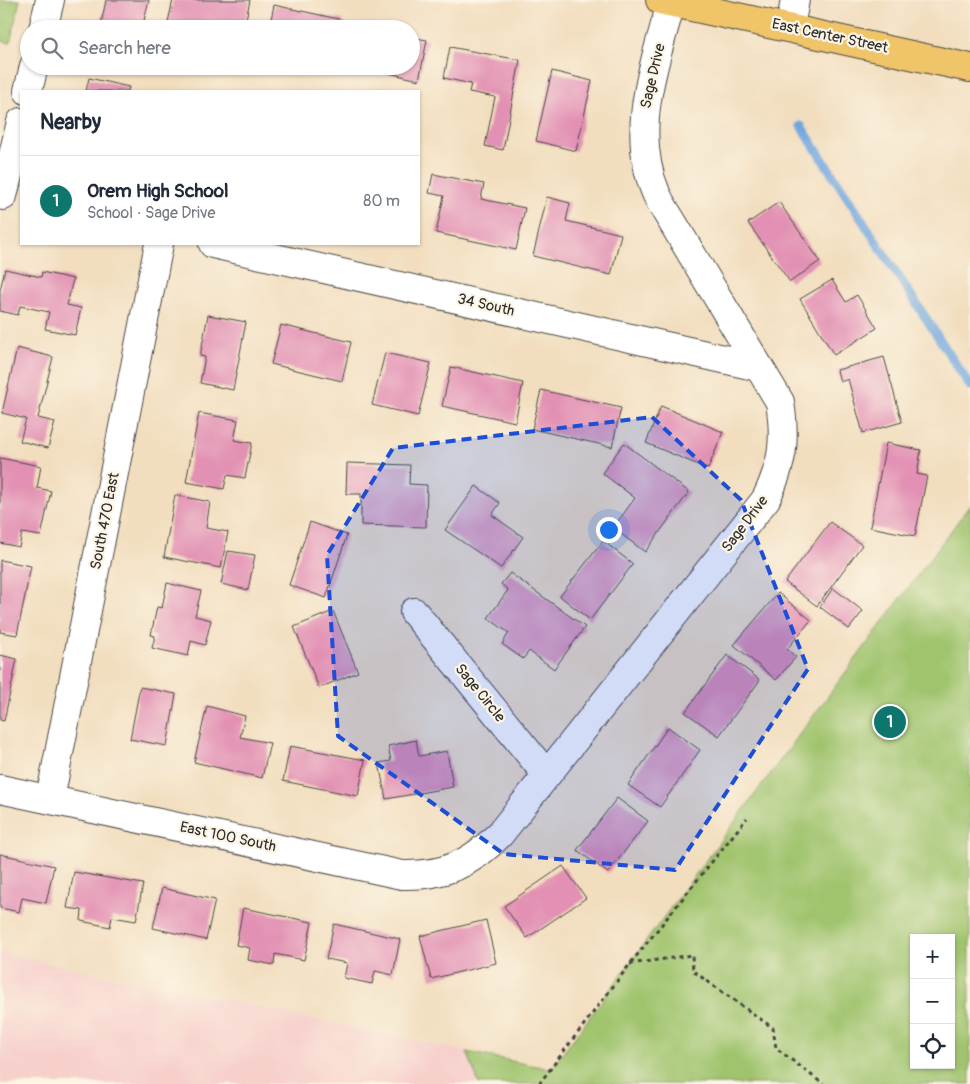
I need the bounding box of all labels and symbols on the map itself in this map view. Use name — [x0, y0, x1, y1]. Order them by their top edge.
street label: East Center Street — [770, 14, 891, 58]
street label: Sage Drive — [636, 41, 670, 110]
street label: 34 South — [456, 289, 516, 321]
street label: South 470 East — [86, 470, 124, 571]
street label: Sage Drive — [718, 491, 773, 556]
your location — [596, 517, 622, 543]
street label: Sage Circle — [451, 660, 510, 727]
pin: 1 — [874, 703, 906, 741]
street label: East 100 South — [178, 818, 278, 856]

